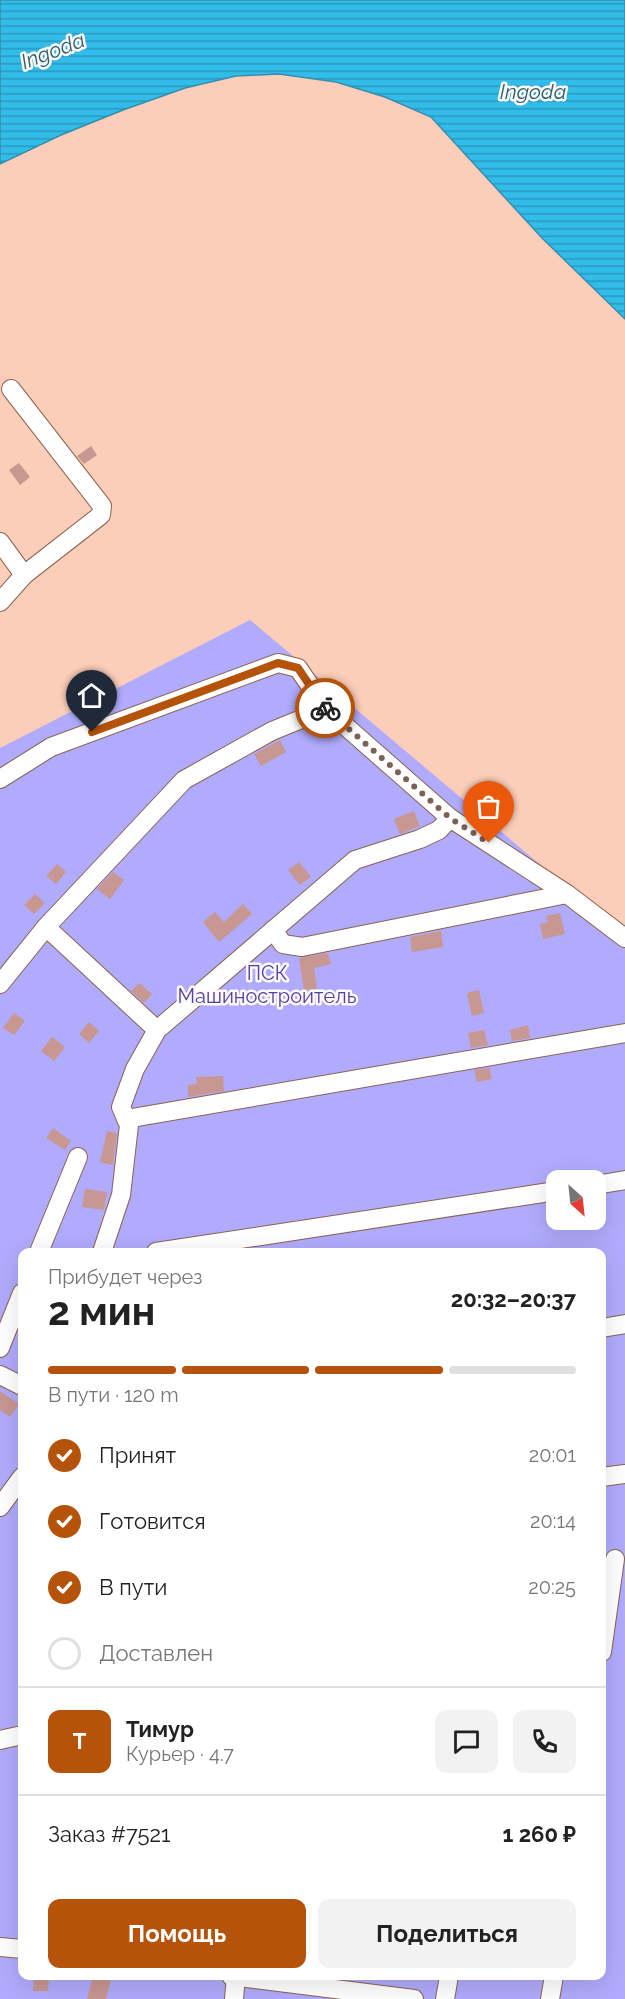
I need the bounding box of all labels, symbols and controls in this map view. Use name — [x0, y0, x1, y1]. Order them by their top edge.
water label: Ingoda — [17, 27, 88, 74]
water label: Ingoda — [500, 79, 566, 104]
pin — [66, 670, 117, 732]
courier — [295, 678, 355, 738]
icon: home — [75, 679, 108, 712]
icon: bike — [309, 692, 342, 725]
pin — [463, 781, 514, 843]
icon: bag — [472, 790, 505, 823]
park label: ПСК Машиностроитель — [178, 961, 357, 1008]
north arrow — [546, 1170, 606, 1230]
map controls — [546, 1170, 606, 1230]
text: Прибудет через — [48, 1265, 202, 1289]
text: 20:32–20:37 — [451, 1286, 576, 1312]
text: 2 мин — [48, 1288, 155, 1334]
text: В пути · 120 m — [48, 1383, 179, 1407]
icon: check — [48, 1439, 81, 1472]
text: Принят — [99, 1442, 176, 1468]
text: 20:01 — [529, 1443, 576, 1467]
icon: check — [48, 1505, 81, 1538]
text: Готовится — [99, 1508, 206, 1534]
text: 20:14 — [530, 1509, 576, 1533]
icon: check — [48, 1571, 81, 1604]
text: В пути — [99, 1574, 167, 1600]
text: 20:25 — [528, 1575, 576, 1599]
text: Доставлен — [99, 1640, 213, 1666]
button: chat — [435, 1710, 498, 1773]
button: phone — [513, 1710, 576, 1773]
text: Тимур — [126, 1716, 194, 1742]
text: Т — [73, 1728, 86, 1754]
text: Курьер · 4.7 — [126, 1742, 234, 1766]
text: Заказ #7521 — [48, 1821, 170, 1847]
text: 1 260 ₽ — [503, 1821, 576, 1847]
button: Помощь — [48, 1899, 306, 1968]
button: Поделиться — [318, 1899, 576, 1968]

